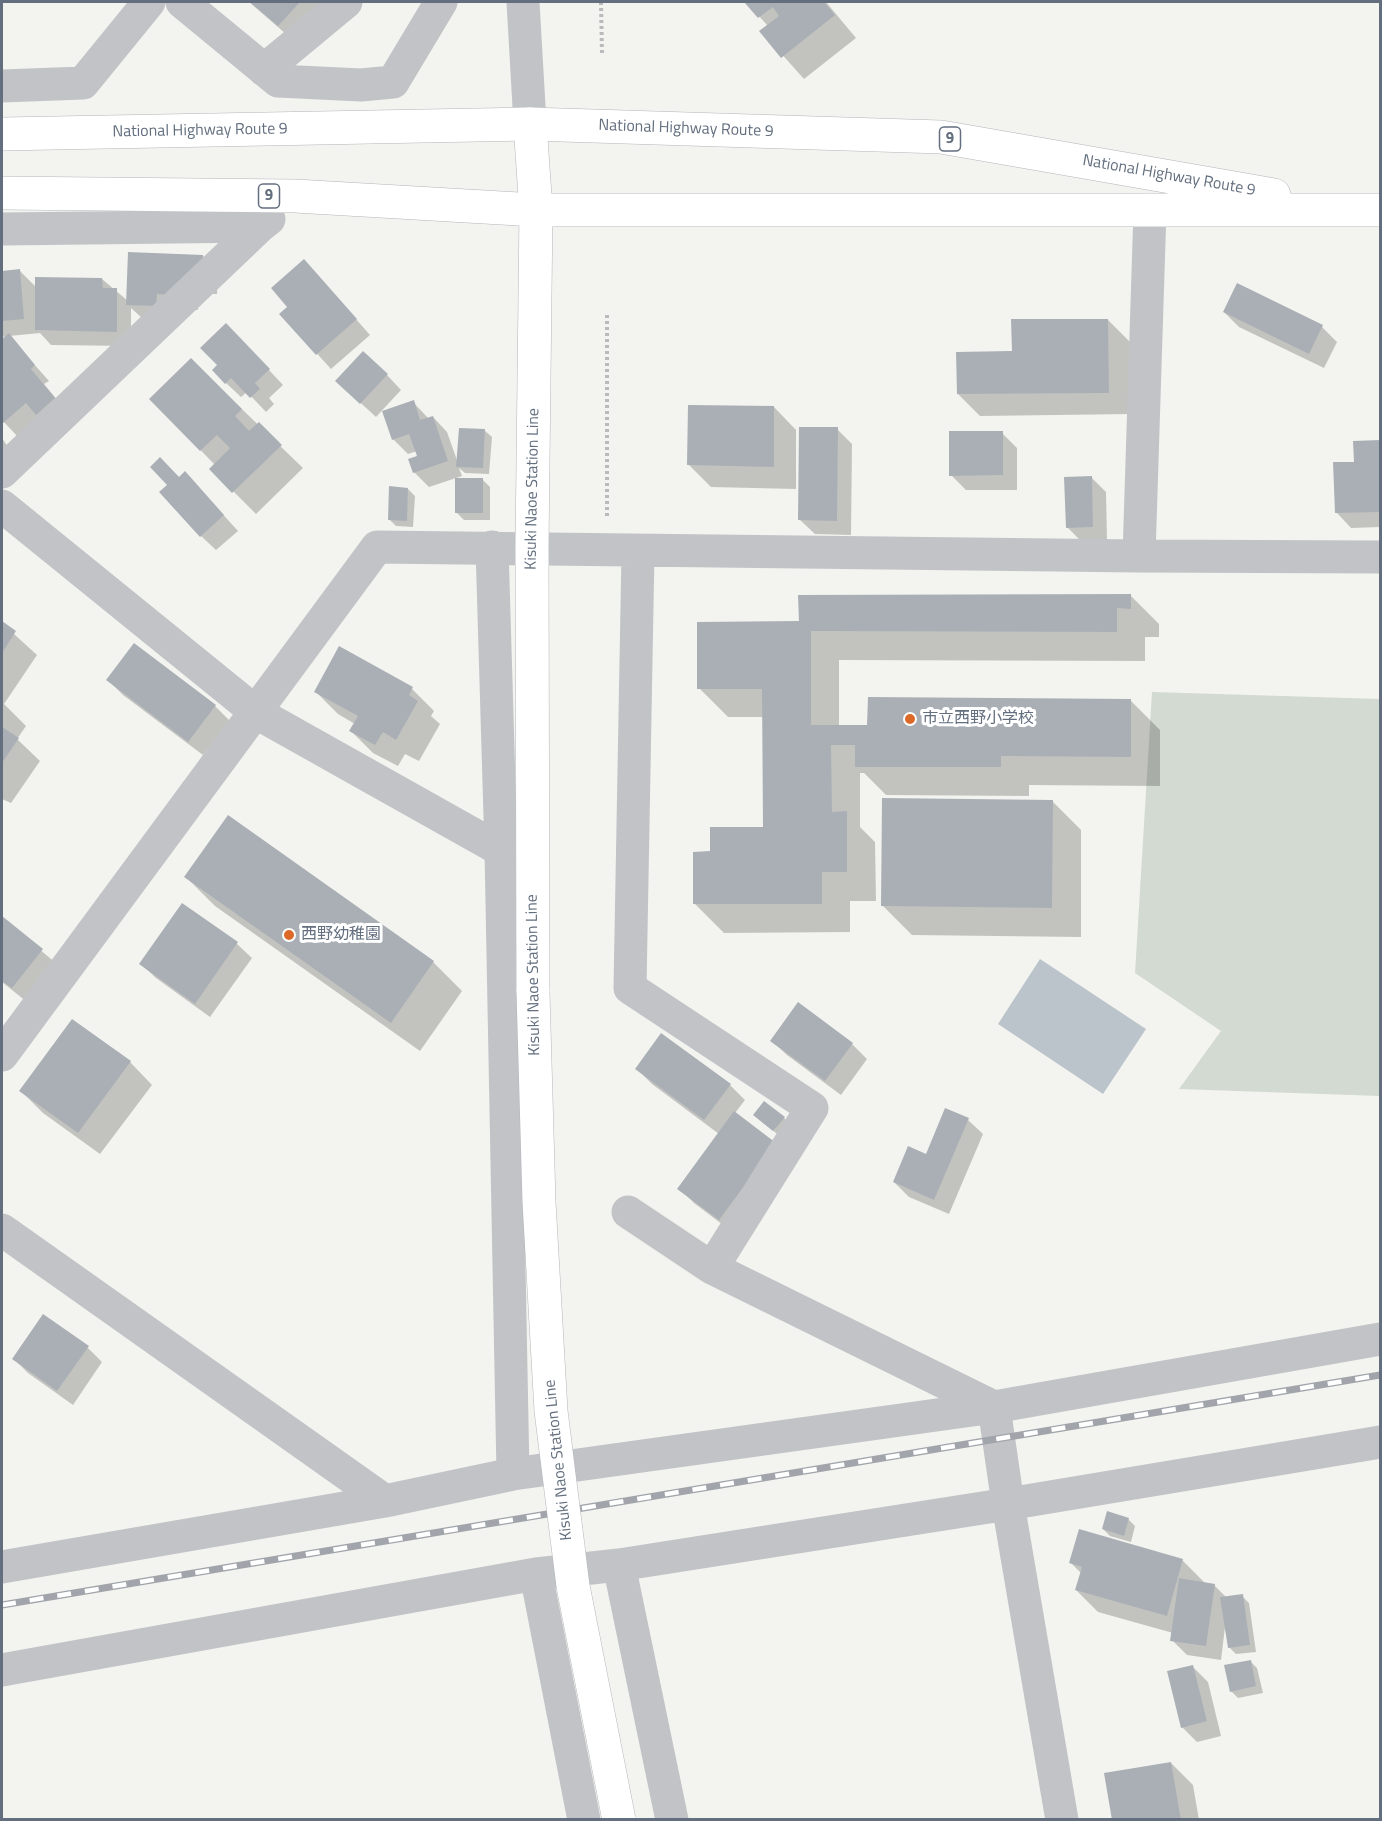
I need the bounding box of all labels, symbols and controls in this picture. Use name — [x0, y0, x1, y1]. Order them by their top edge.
street label: National Highway Route 9 — [598, 116, 774, 142]
street label: National Highway Route 9 — [112, 120, 288, 142]
road number: 9 — [940, 127, 960, 151]
street label: National Highway Route 9 — [1081, 151, 1257, 201]
road number: 9 — [258, 184, 280, 208]
street label: Kisuki Naoe Station Line — [522, 408, 544, 570]
place label: 市立西野小学校 — [922, 709, 1034, 729]
marker: 市立西野小学校 — [903, 712, 917, 726]
street label: Kisuki Naoe Station Line — [523, 894, 545, 1056]
place label: 西野幼稚園 — [301, 925, 381, 945]
marker: 西野幼稚園 — [282, 928, 296, 942]
street label: Kisuki Naoe Station Line — [541, 1379, 577, 1541]

